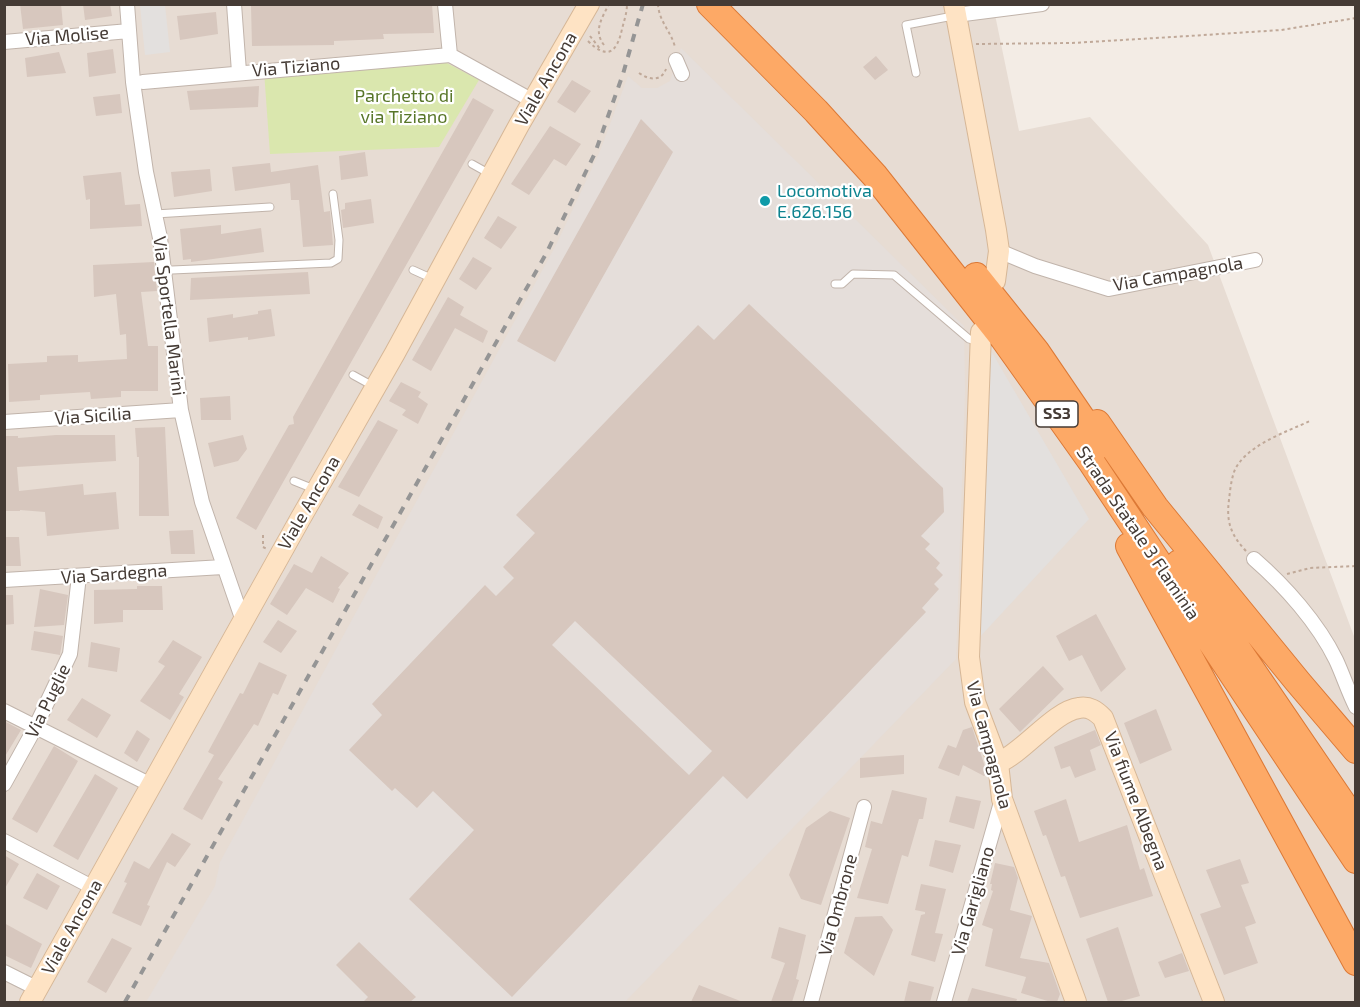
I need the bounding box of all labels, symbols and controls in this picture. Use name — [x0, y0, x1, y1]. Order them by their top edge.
street label: Via Molise — [24, 22, 110, 50]
street label: Viale Ancona — [510, 28, 582, 130]
street label: Via Tiziano — [251, 52, 341, 82]
park label: Parchetto di via Tiziano — [354, 85, 454, 128]
place label: Locomotiva E.626.156 — [777, 180, 872, 222]
marker: Locomotiva E.626.156 — [758, 194, 772, 208]
street label: Via Sportella Marini — [148, 235, 190, 397]
street label: Via Campagnola — [1111, 252, 1245, 296]
road number: SS3 — [1036, 401, 1078, 427]
street label: Via Sicilia — [54, 403, 132, 429]
street label: Strada Statale 3 Flaminia — [1072, 442, 1204, 624]
street label: Viale Ancona — [273, 452, 345, 554]
street label: Via Sardegna — [60, 560, 168, 588]
street label: Via Puglie — [21, 660, 75, 742]
street label: Via Campagnola — [962, 679, 1016, 811]
street label: Via fiume Albegna — [1100, 729, 1172, 873]
street label: Via Garigliano — [947, 844, 999, 958]
street label: Via Ombrone — [814, 852, 862, 958]
street label: Viale Ancona — [37, 876, 107, 978]

